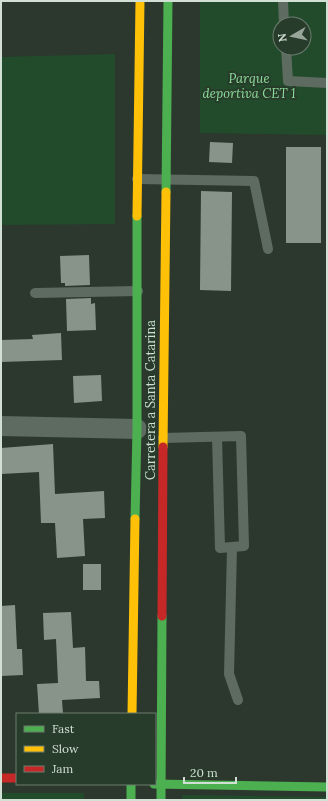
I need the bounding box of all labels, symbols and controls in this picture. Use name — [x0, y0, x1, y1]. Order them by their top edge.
north arrow — [272, 16, 312, 56]
text: N — [274, 32, 290, 43]
park label: Parque deportiva CET 1 — [202, 70, 296, 102]
street label: Carretera a Santa Catarina — [142, 320, 159, 480]
legend — [16, 713, 156, 785]
text: Fast — [52, 721, 75, 736]
text: Slow — [52, 741, 79, 756]
scale bar — [184, 759, 236, 785]
text: Jam — [51, 761, 73, 776]
text: 20 m — [190, 765, 218, 780]

